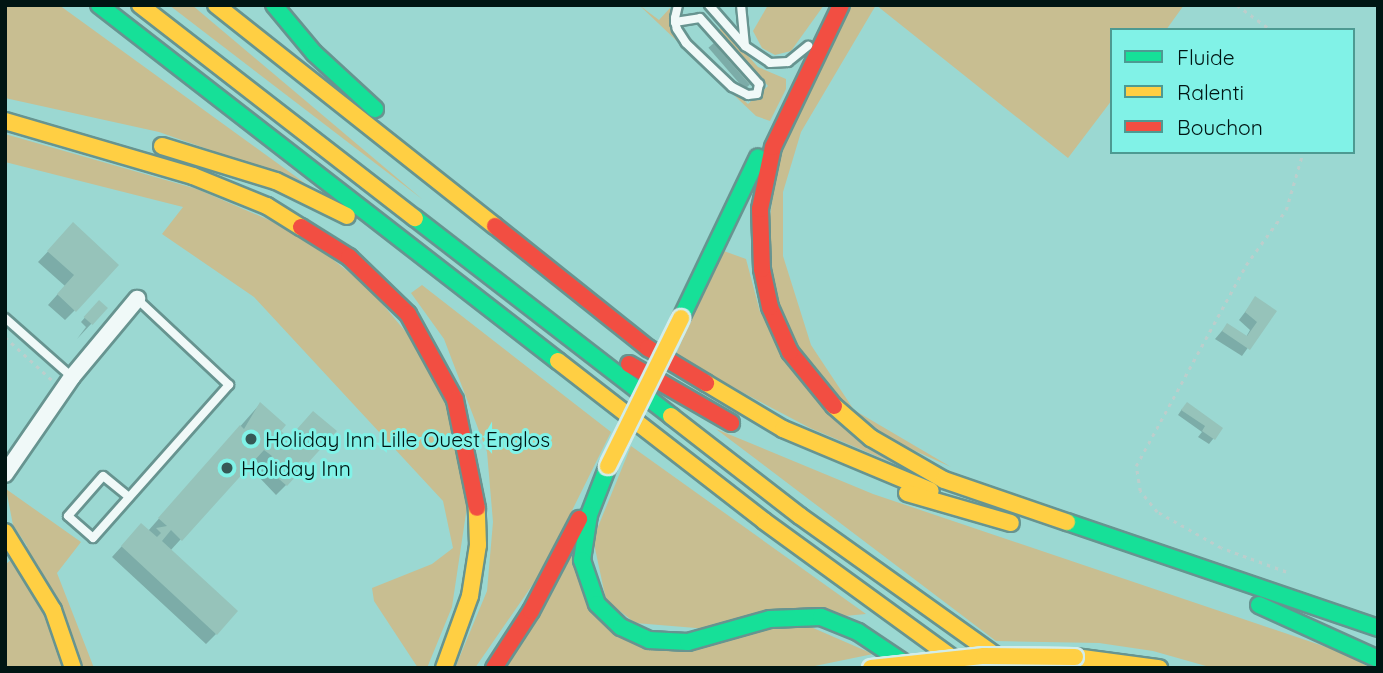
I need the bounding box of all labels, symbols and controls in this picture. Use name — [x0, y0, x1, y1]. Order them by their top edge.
legend — [1110, 28, 1355, 154]
text: Fluide — [1177, 44, 1235, 70]
text: Ralenti — [1177, 79, 1244, 105]
text: Bouchon — [1177, 114, 1263, 140]
place label: Holiday Inn Lille Ouest Englos — [265, 426, 550, 452]
marker: Holiday Inn Lille Ouest Englos — [243, 431, 259, 447]
place label: Holiday Inn — [241, 455, 351, 481]
marker: Holiday Inn — [219, 460, 235, 476]

